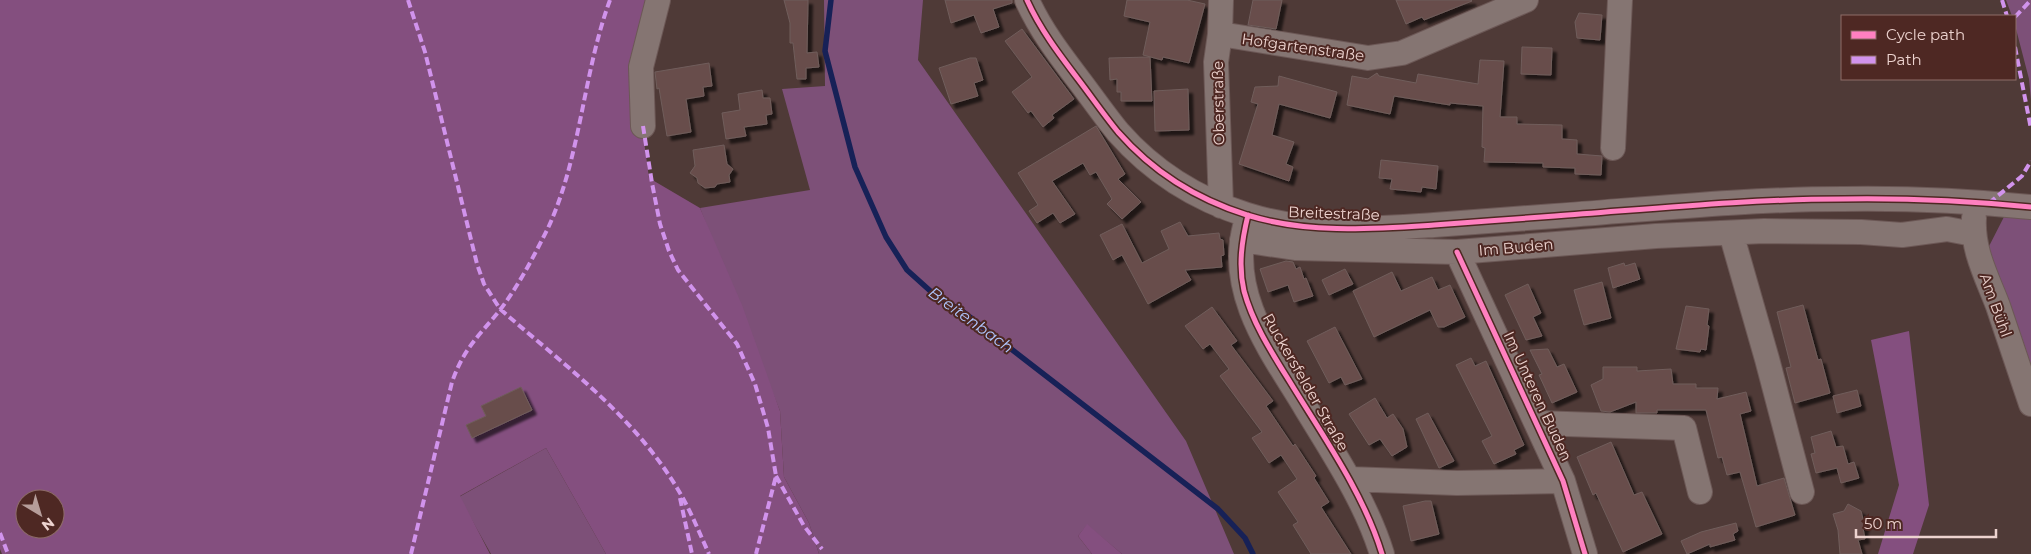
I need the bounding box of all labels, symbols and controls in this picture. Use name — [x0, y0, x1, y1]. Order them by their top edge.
legend — [1841, 15, 2016, 80]
text: Cycle path — [1886, 25, 1965, 44]
street label: Hofgartenstraße — [1240, 29, 1366, 65]
text: Path — [1886, 50, 1922, 69]
street label: Oberstraße — [1208, 61, 1228, 145]
street label: Breitestraße — [1288, 202, 1380, 224]
street label: Im Buden — [1478, 234, 1554, 260]
street label: Am Bühl — [1976, 271, 2016, 339]
water label: Breitenbach — [925, 283, 1017, 357]
street label: Ruckersfelder Straße — [1259, 310, 1353, 454]
street label: Im Unteren Buden — [1500, 328, 1576, 464]
north arrow — [15, 489, 65, 539]
scale bar — [1856, 506, 1996, 538]
text: N — [38, 514, 58, 535]
text: 50 m — [1864, 514, 1902, 533]

